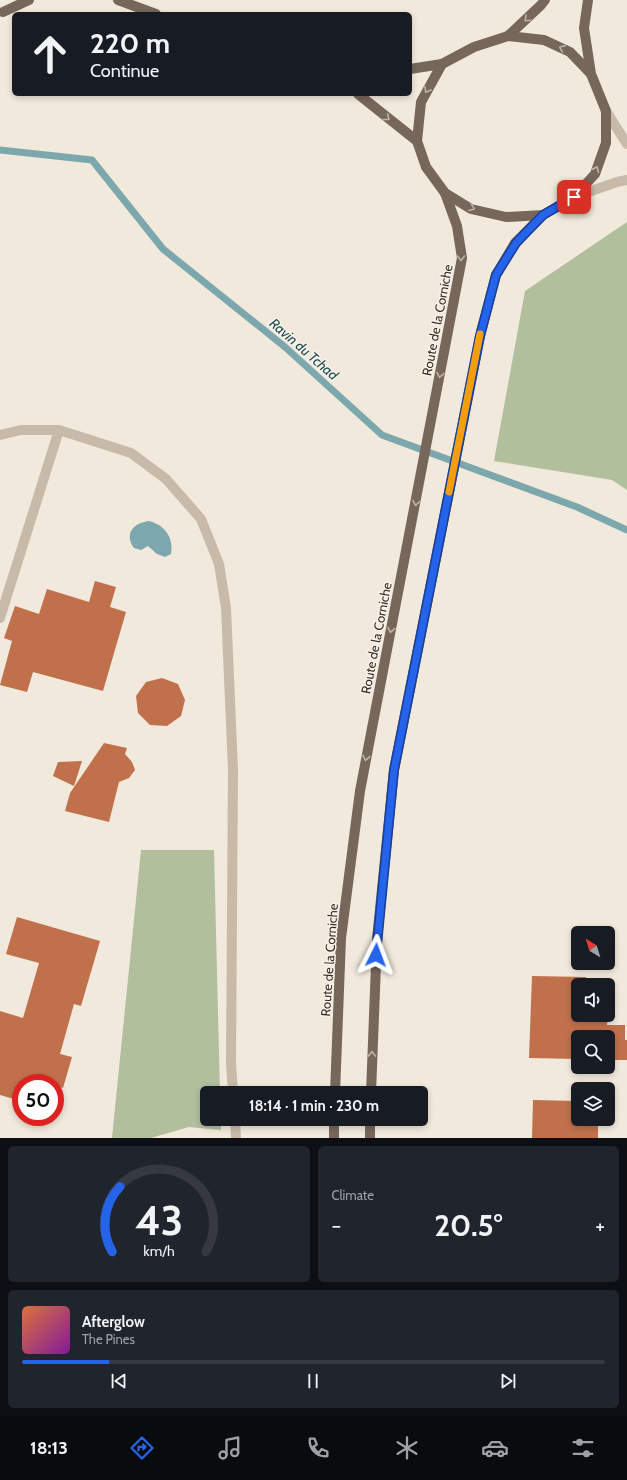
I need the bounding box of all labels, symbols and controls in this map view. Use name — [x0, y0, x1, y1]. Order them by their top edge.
one-way arrow — [524, 14, 532, 21]
text: 220 m — [90, 26, 170, 60]
icon: ahead — [24, 28, 76, 80]
one-way arrow — [559, 45, 567, 53]
text: Continue — [90, 60, 159, 82]
one-way arrow — [425, 86, 432, 93]
one-way arrow — [383, 113, 390, 120]
one-way arrow — [591, 166, 599, 173]
pin — [557, 180, 591, 214]
icon: arrive — [563, 186, 585, 208]
one-way arrow — [469, 204, 476, 212]
one-way arrow — [457, 255, 465, 261]
street label: Route de la Corniche — [418, 263, 456, 377]
water label: Ravin du Tchad — [266, 314, 343, 384]
one-way arrow — [437, 372, 445, 378]
one-way arrow — [412, 500, 420, 506]
street label: Route de la Corniche — [357, 581, 395, 695]
one-way arrow — [387, 627, 395, 634]
one-way arrow — [362, 755, 371, 761]
street label: Route de la Corniche — [317, 903, 341, 1017]
north arrow — [571, 926, 615, 970]
map controls — [571, 926, 615, 1126]
position arrow — [355, 934, 397, 976]
button: sound — [571, 978, 615, 1022]
button: search — [571, 1030, 615, 1074]
one-way arrow — [368, 1051, 377, 1057]
speed limit sign: 50 — [12, 1074, 64, 1126]
button: layers — [571, 1082, 615, 1126]
text: 18:14 · 1 min · 230 m — [249, 1097, 379, 1115]
text: Climate — [332, 1187, 374, 1203]
text: 43 — [135, 1195, 183, 1245]
text: 20.5° — [434, 1207, 502, 1244]
text: − — [332, 1212, 341, 1239]
text: + — [595, 1212, 605, 1239]
text: km/h — [143, 1242, 174, 1260]
text: Afterglow — [82, 1313, 145, 1331]
text: The Pines — [82, 1331, 135, 1347]
icon: previous — [108, 1370, 130, 1392]
icon: pause — [302, 1370, 324, 1392]
icon: next — [497, 1370, 519, 1392]
icon: directions — [128, 1434, 156, 1462]
icon: music — [216, 1434, 244, 1462]
icon: phone — [304, 1434, 332, 1462]
icon: climate — [393, 1434, 421, 1462]
icon: car — [481, 1434, 509, 1462]
icon: filters — [569, 1434, 597, 1462]
text: 18:13 — [30, 1437, 68, 1459]

